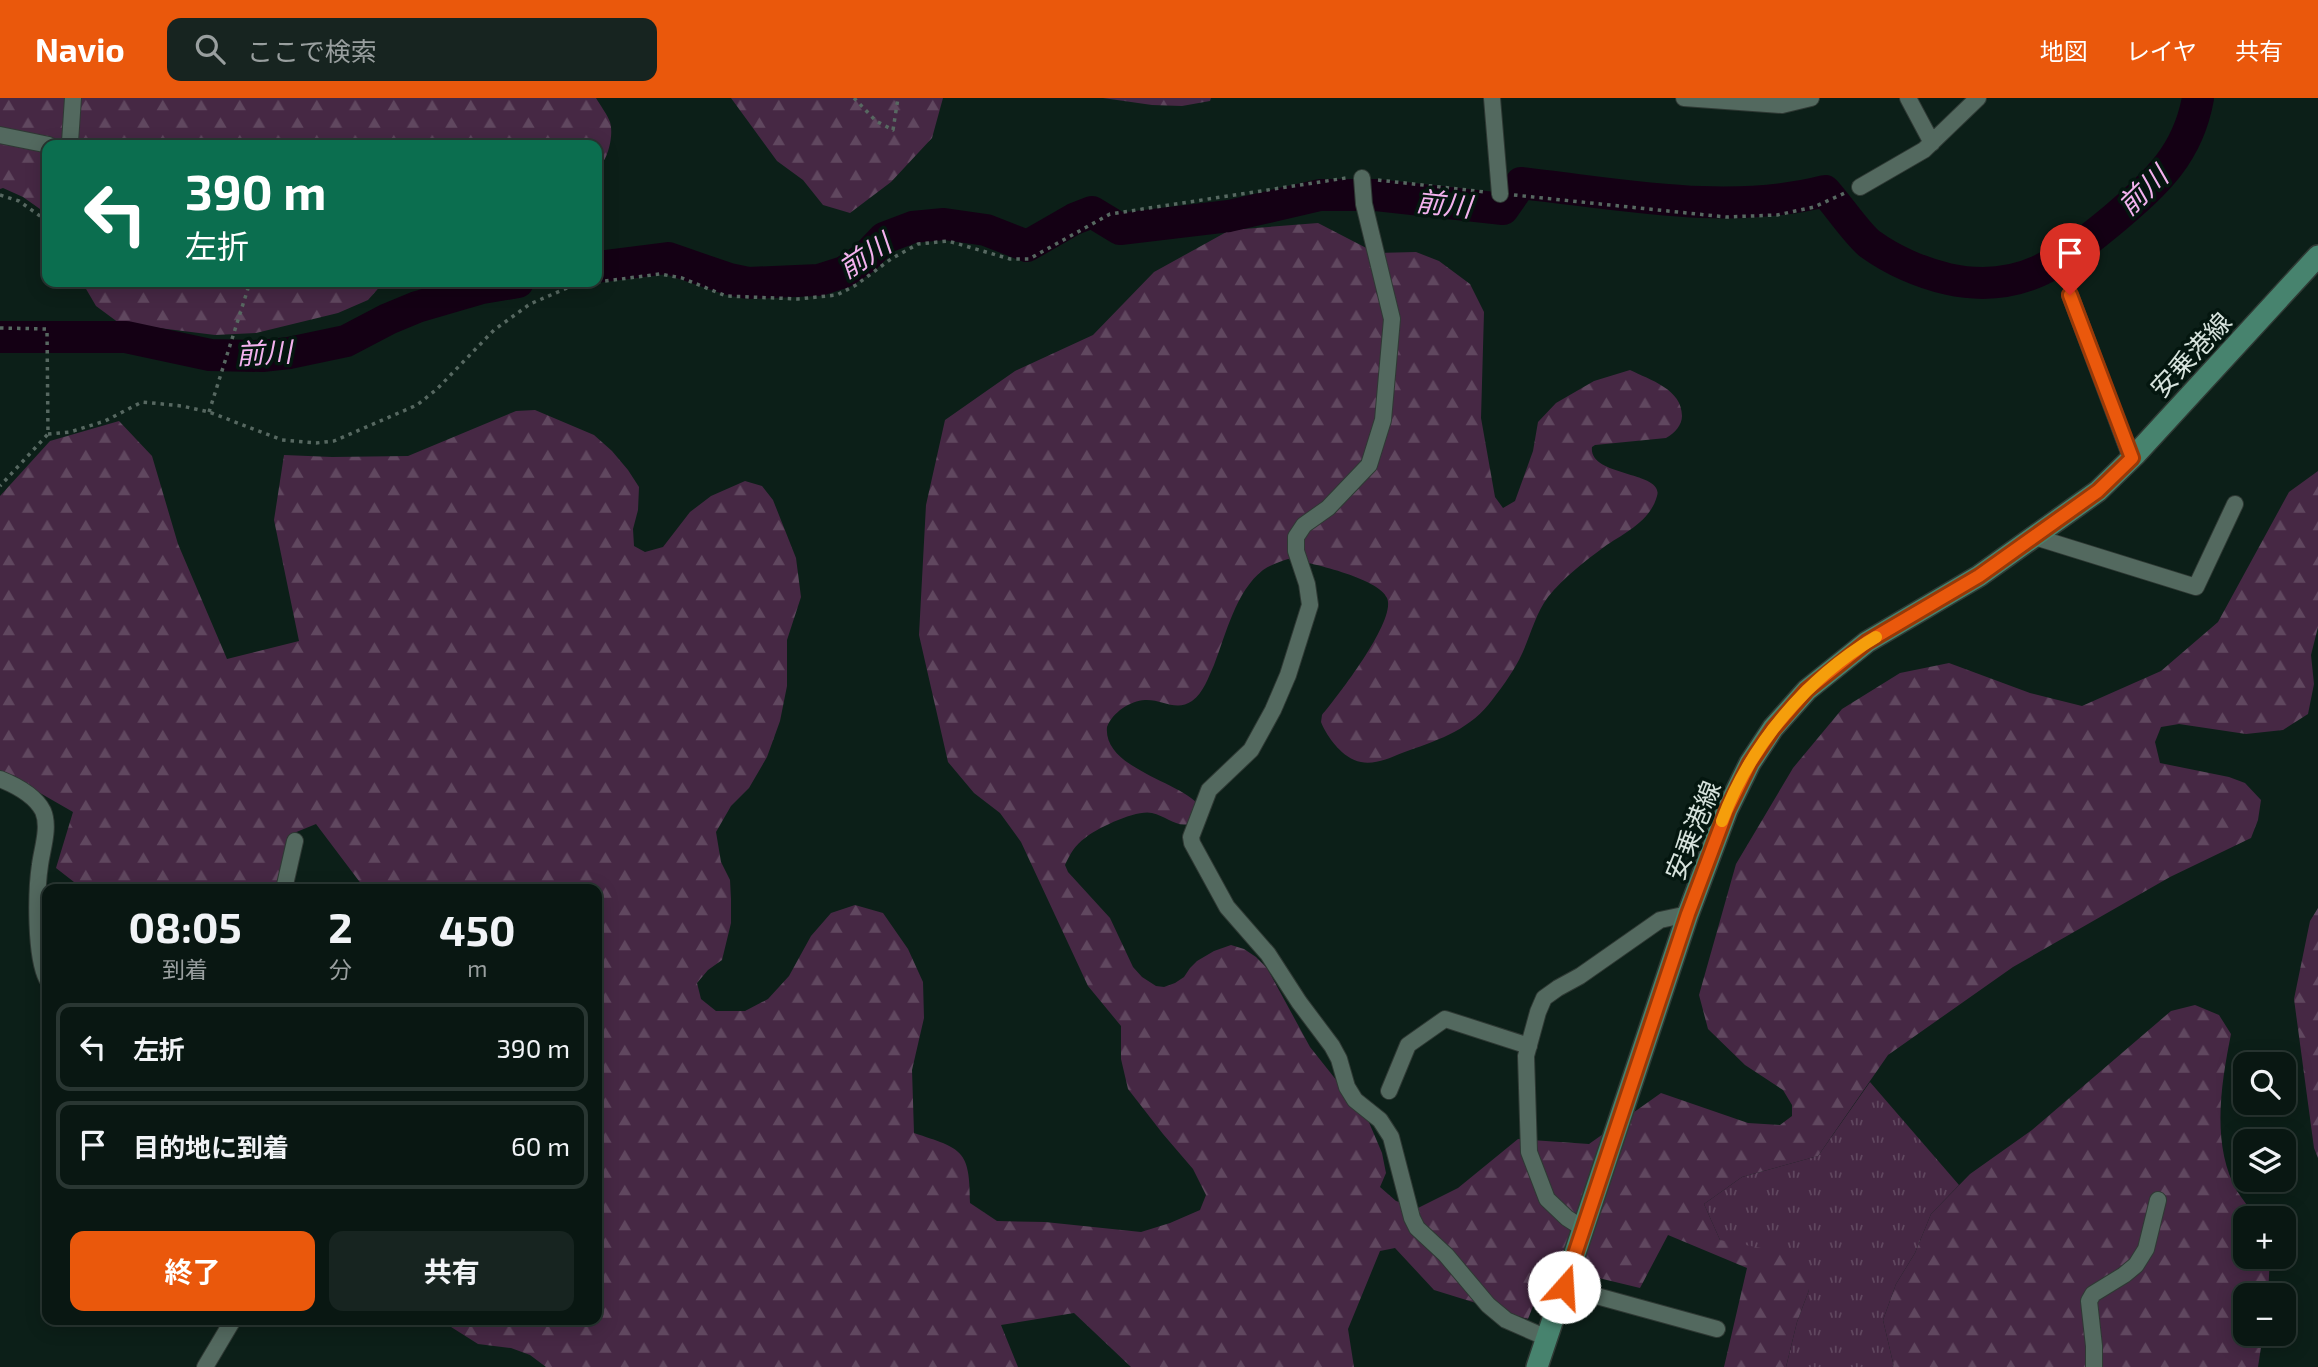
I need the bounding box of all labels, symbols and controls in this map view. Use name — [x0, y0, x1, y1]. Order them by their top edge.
search box — [167, 18, 657, 81]
text: Navio — [35, 29, 125, 69]
icon: search — [191, 30, 229, 68]
text: ここで検索 — [247, 35, 377, 66]
text: 地図 — [2040, 36, 2088, 65]
text: レイヤ — [2126, 36, 2197, 65]
text: 共有 — [2235, 36, 2283, 65]
water label: 前川 — [2110, 156, 2176, 222]
text: 390 m — [185, 161, 326, 220]
icon: left — [70, 168, 161, 259]
water label: 前川 — [1414, 183, 1477, 223]
pin — [2040, 223, 2100, 295]
water label: 前川 — [831, 224, 899, 285]
text: 左折 — [185, 226, 249, 264]
icon: arrive — [2051, 234, 2089, 272]
street label: 安乗港線 — [2143, 305, 2237, 403]
water label: 前川 — [235, 333, 296, 370]
street label: 安乗港線 — [1658, 776, 1726, 884]
text: 08:05 — [128, 901, 242, 951]
text: 2 — [328, 901, 353, 951]
text: 450 — [439, 904, 515, 954]
text: m — [467, 954, 487, 982]
text: 到着 — [162, 955, 208, 983]
text: 分 — [329, 955, 352, 983]
icon: left — [74, 1028, 112, 1066]
text: 390 m — [496, 1032, 570, 1063]
text: 左折 — [133, 1033, 185, 1064]
map controls — [2233, 1052, 2296, 1346]
button: search — [2233, 1052, 2296, 1115]
icon: arrive — [74, 1126, 112, 1164]
button: layers — [2233, 1129, 2296, 1192]
text: 60 m — [511, 1130, 570, 1161]
text: 目的地に到着 — [133, 1131, 289, 1162]
button: + — [2233, 1206, 2296, 1269]
button: 終了 — [70, 1231, 315, 1311]
button: 共有 — [329, 1231, 574, 1311]
position arrow — [1527, 1250, 1601, 1324]
button: − — [2233, 1283, 2296, 1346]

